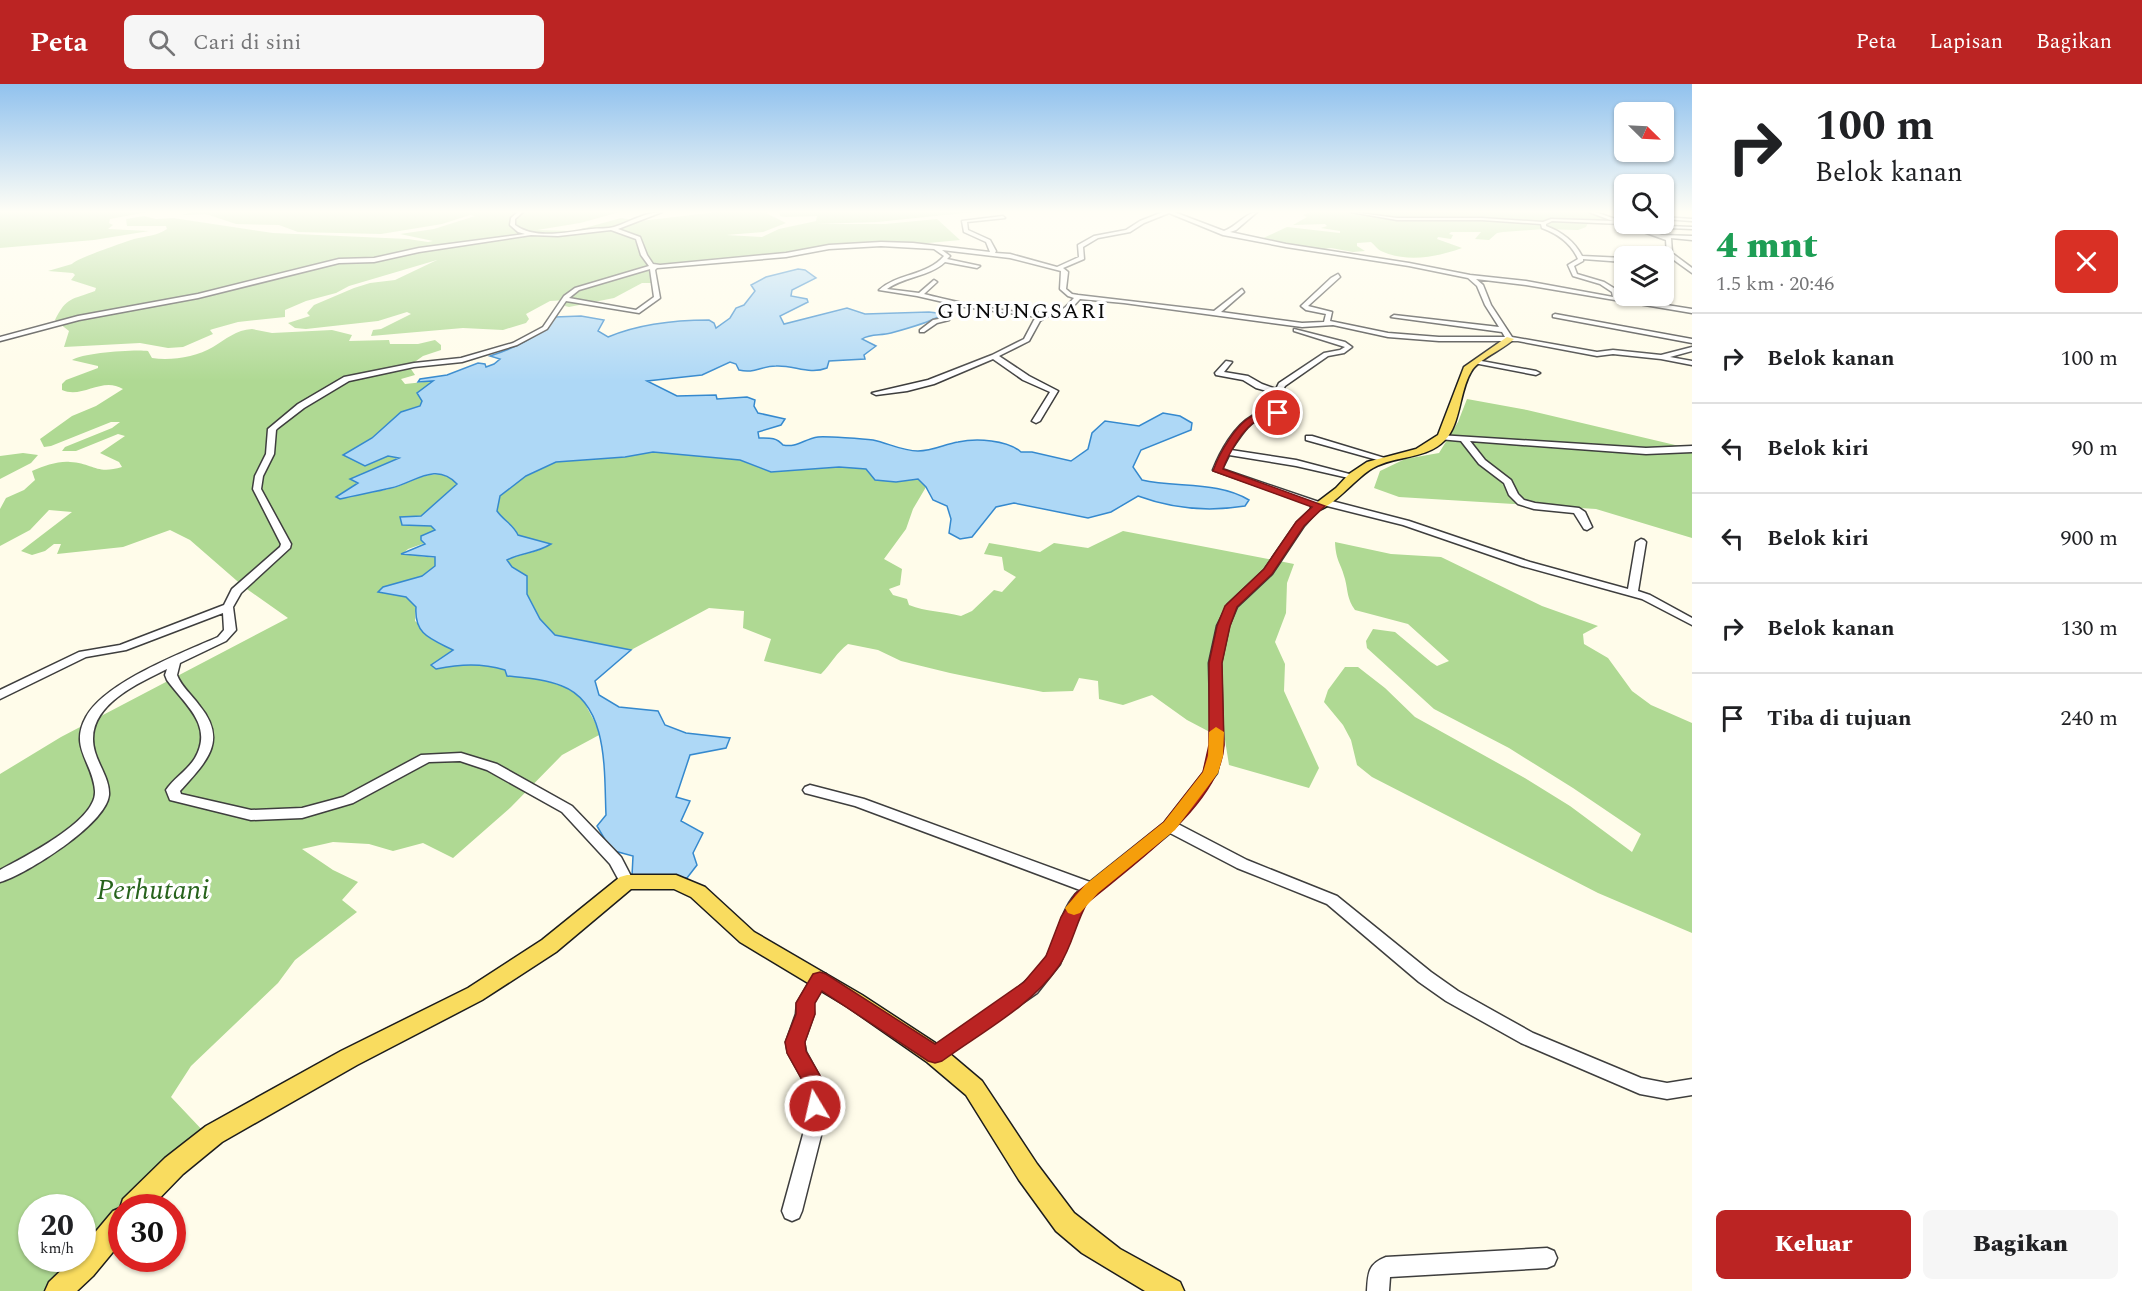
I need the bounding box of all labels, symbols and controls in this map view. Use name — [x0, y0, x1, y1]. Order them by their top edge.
search box — [124, 15, 544, 69]
text: Peta — [30, 21, 88, 64]
icon: search — [145, 26, 178, 59]
text: Cari di sini — [193, 26, 301, 59]
text: Peta — [1856, 26, 1896, 58]
text: Lapisan — [1929, 26, 2003, 58]
text: Bagikan — [2036, 26, 2112, 58]
text: 100 m — [1815, 95, 1934, 158]
north arrow — [1614, 102, 1674, 162]
map controls — [1614, 102, 1674, 306]
icon: right — [1716, 108, 1794, 186]
text: Belok kanan — [1815, 152, 1963, 194]
button: search — [1614, 174, 1674, 234]
text: 4 mnt — [1716, 219, 1818, 274]
button: close — [2055, 230, 2118, 293]
button: layers — [1614, 246, 1674, 306]
text: 1.5 km · 20:46 — [1716, 269, 1834, 299]
district label: GUNUNGSARI — [937, 295, 1107, 328]
icon: right — [1716, 342, 1749, 375]
text: Belok kanan — [1767, 342, 1895, 375]
text: 100 m — [2061, 342, 2118, 375]
pin — [1252, 387, 1303, 438]
icon: arrive — [1261, 396, 1294, 429]
icon: left — [1716, 432, 1749, 465]
text: Belok kiri — [1767, 432, 1869, 465]
text: 90 m — [2072, 432, 2118, 465]
icon: left — [1716, 522, 1749, 555]
text: Belok kiri — [1767, 522, 1869, 555]
text: 900 m — [2061, 522, 2118, 555]
icon: right — [1716, 612, 1749, 645]
text: Belok kanan — [1767, 612, 1895, 645]
text: 130 m — [2061, 612, 2118, 645]
icon: arrive — [1716, 702, 1749, 735]
text: Tiba di tujuan — [1767, 702, 1912, 735]
text: 240 m — [2061, 702, 2118, 735]
park label: Perhutani — [96, 869, 210, 912]
position arrow — [783, 1074, 847, 1138]
speed limit sign: 30 — [108, 1194, 186, 1272]
text: 20 — [40, 1203, 74, 1249]
button: Keluar — [1716, 1210, 1911, 1279]
button: Bagikan — [1923, 1210, 2118, 1279]
text: km/h — [40, 1237, 74, 1260]

